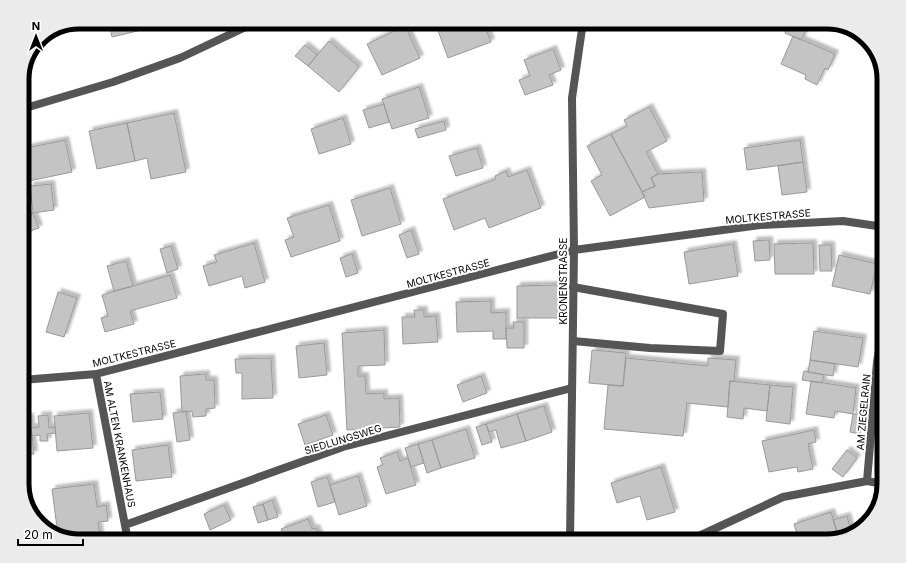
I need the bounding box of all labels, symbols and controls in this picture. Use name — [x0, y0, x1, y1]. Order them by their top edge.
north arrow — [16, 16, 56, 56]
text: N — [32, 19, 40, 33]
street label: MOLTKESTRASSE — [725, 206, 811, 226]
street label: KRONENSTRASSE — [557, 238, 569, 324]
street label: MOLTKESTRASSE — [405, 256, 491, 290]
street label: MOLTKESTRASSE — [91, 337, 177, 369]
street label: AM ZIEGELRAIN — [854, 373, 872, 451]
street label: AM ALTEN KRANKENHAUS — [102, 380, 138, 508]
street label: SIEDLUNGSWEG — [303, 422, 383, 456]
scale bar — [18, 521, 83, 547]
text: 20 m — [24, 527, 53, 542]

